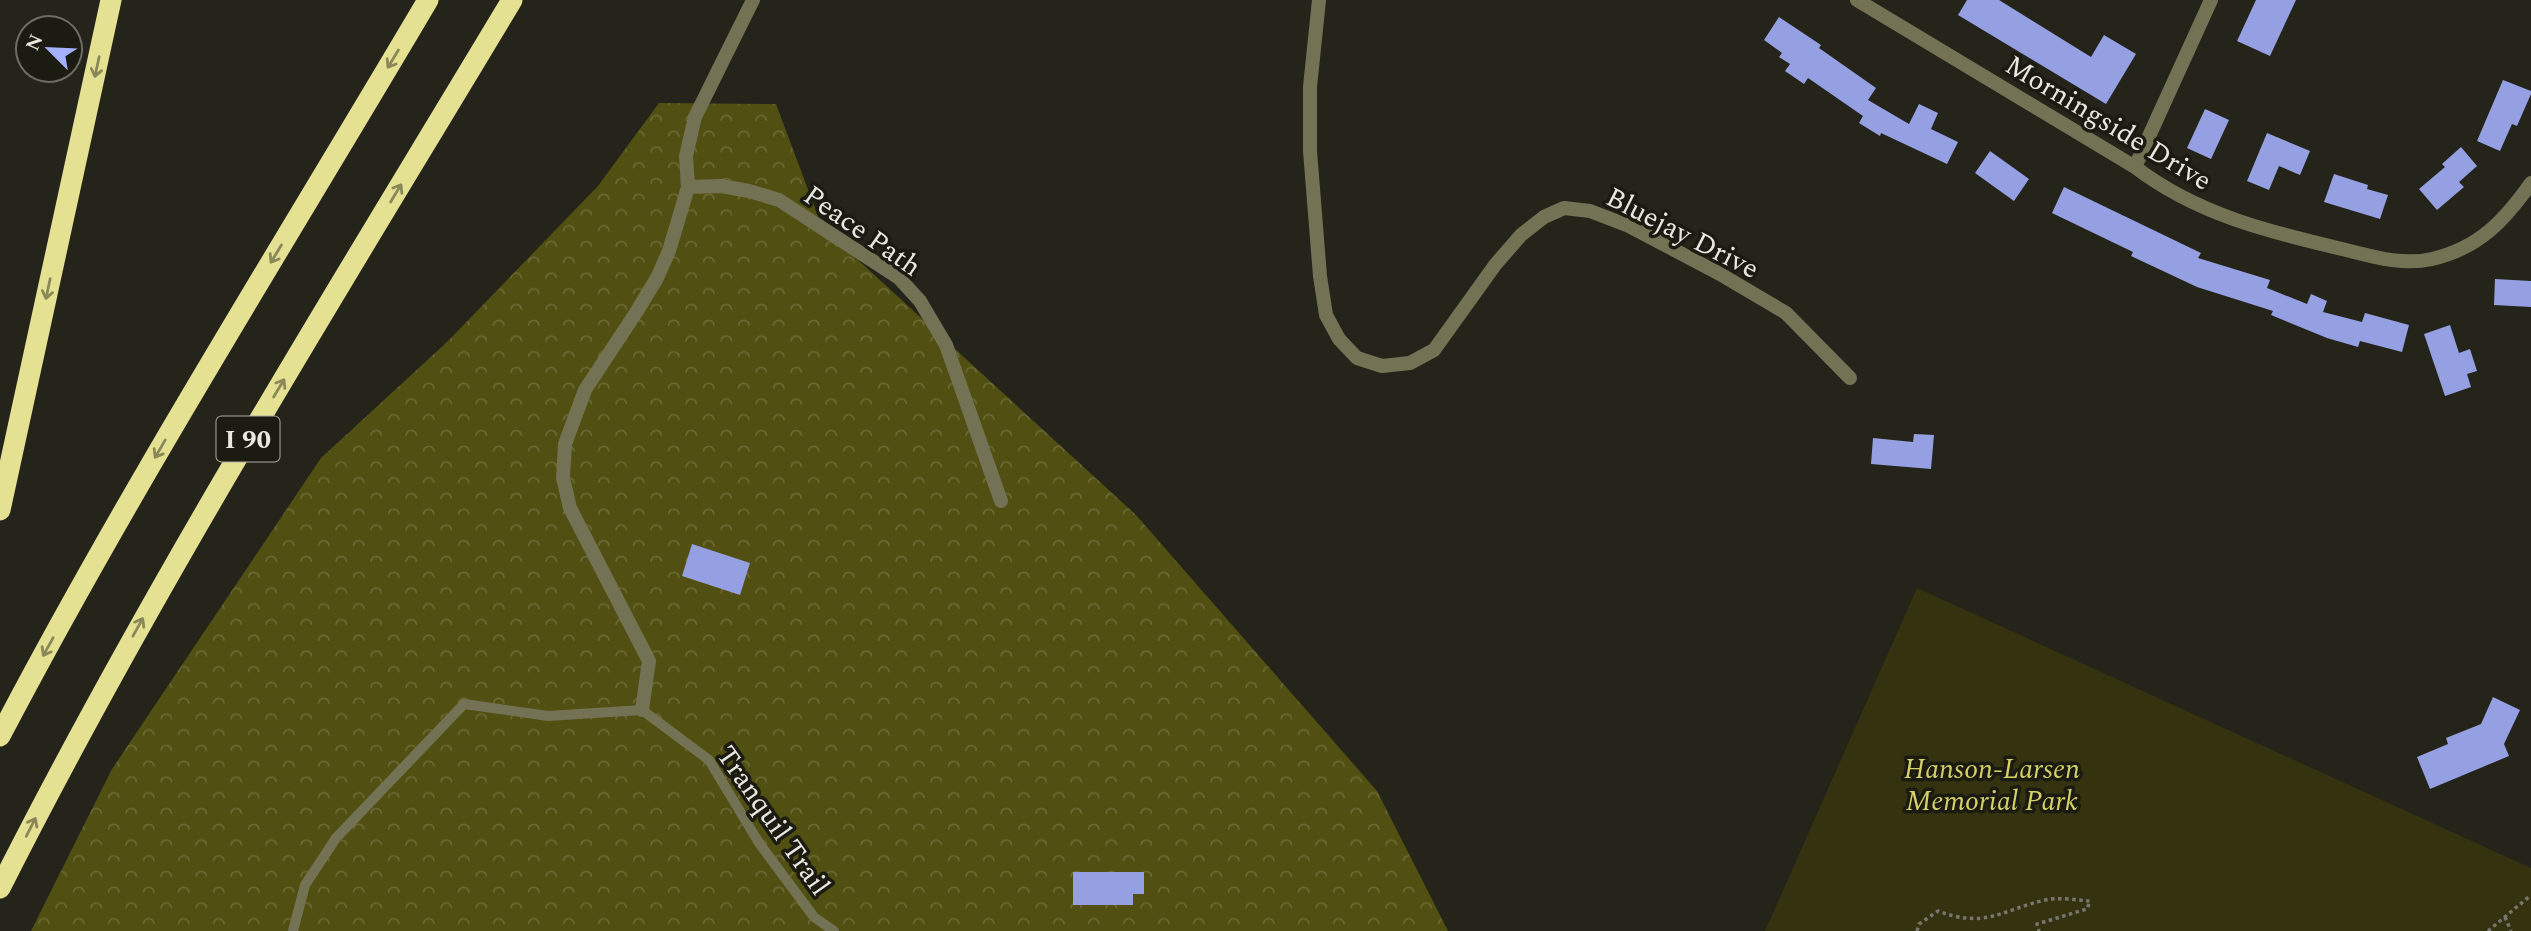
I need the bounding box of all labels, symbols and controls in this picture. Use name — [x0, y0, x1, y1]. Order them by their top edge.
north arrow — [14, 14, 84, 84]
text: N — [18, 30, 51, 56]
street label: Morningside Drive — [1997, 44, 2220, 202]
one-way arrow — [386, 48, 400, 68]
one-way arrow — [89, 55, 103, 78]
street label: Peace Path — [794, 175, 930, 288]
street label: Bluejay Drive — [1598, 176, 1766, 290]
one-way arrow — [389, 184, 403, 204]
one-way arrow — [269, 243, 283, 263]
one-way arrow — [41, 277, 55, 300]
one-way arrow — [272, 379, 286, 399]
road number: I 90 — [216, 416, 280, 462]
one-way arrow — [152, 438, 166, 458]
one-way arrow — [131, 617, 145, 637]
one-way arrow — [40, 636, 54, 657]
street label: Tranquil Trail — [705, 737, 841, 905]
park label: Hanson-Larsen Memorial Park — [1904, 748, 2080, 823]
one-way arrow — [24, 817, 38, 838]

